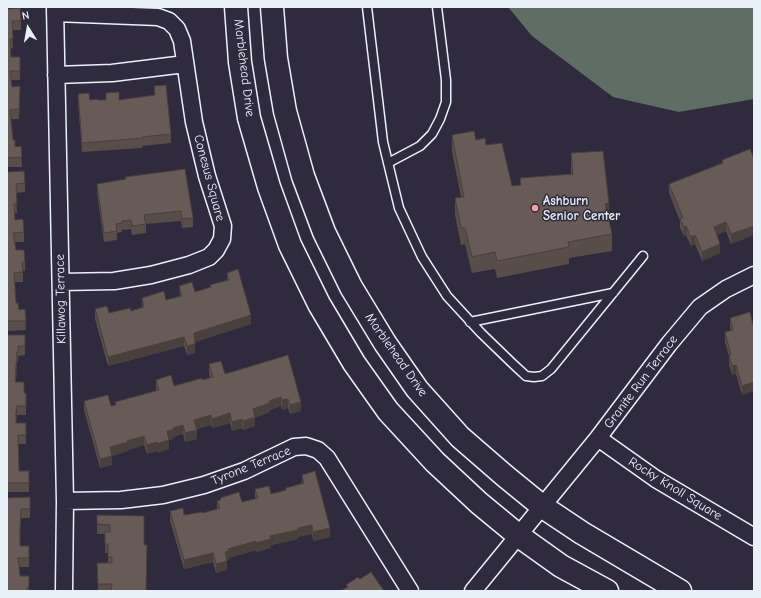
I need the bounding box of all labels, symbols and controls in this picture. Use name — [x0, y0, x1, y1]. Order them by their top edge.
north arrow — [8, 8, 48, 48]
text: N — [21, 9, 30, 23]
street label: Marblehead Drive — [230, 18, 258, 118]
street label: Conesus Square — [190, 133, 228, 223]
place label: Ashburn Senior Center — [543, 193, 620, 224]
marker: Ashburn Senior Center — [530, 203, 540, 213]
street label: Killawog Terrace — [52, 254, 70, 344]
street label: Marblehead Drive — [361, 310, 431, 400]
street label: Granite Run Terrace — [601, 332, 681, 432]
street label: Tyrone Terrace — [209, 443, 293, 489]
street label: Rocky Knoll Square — [625, 454, 725, 524]

